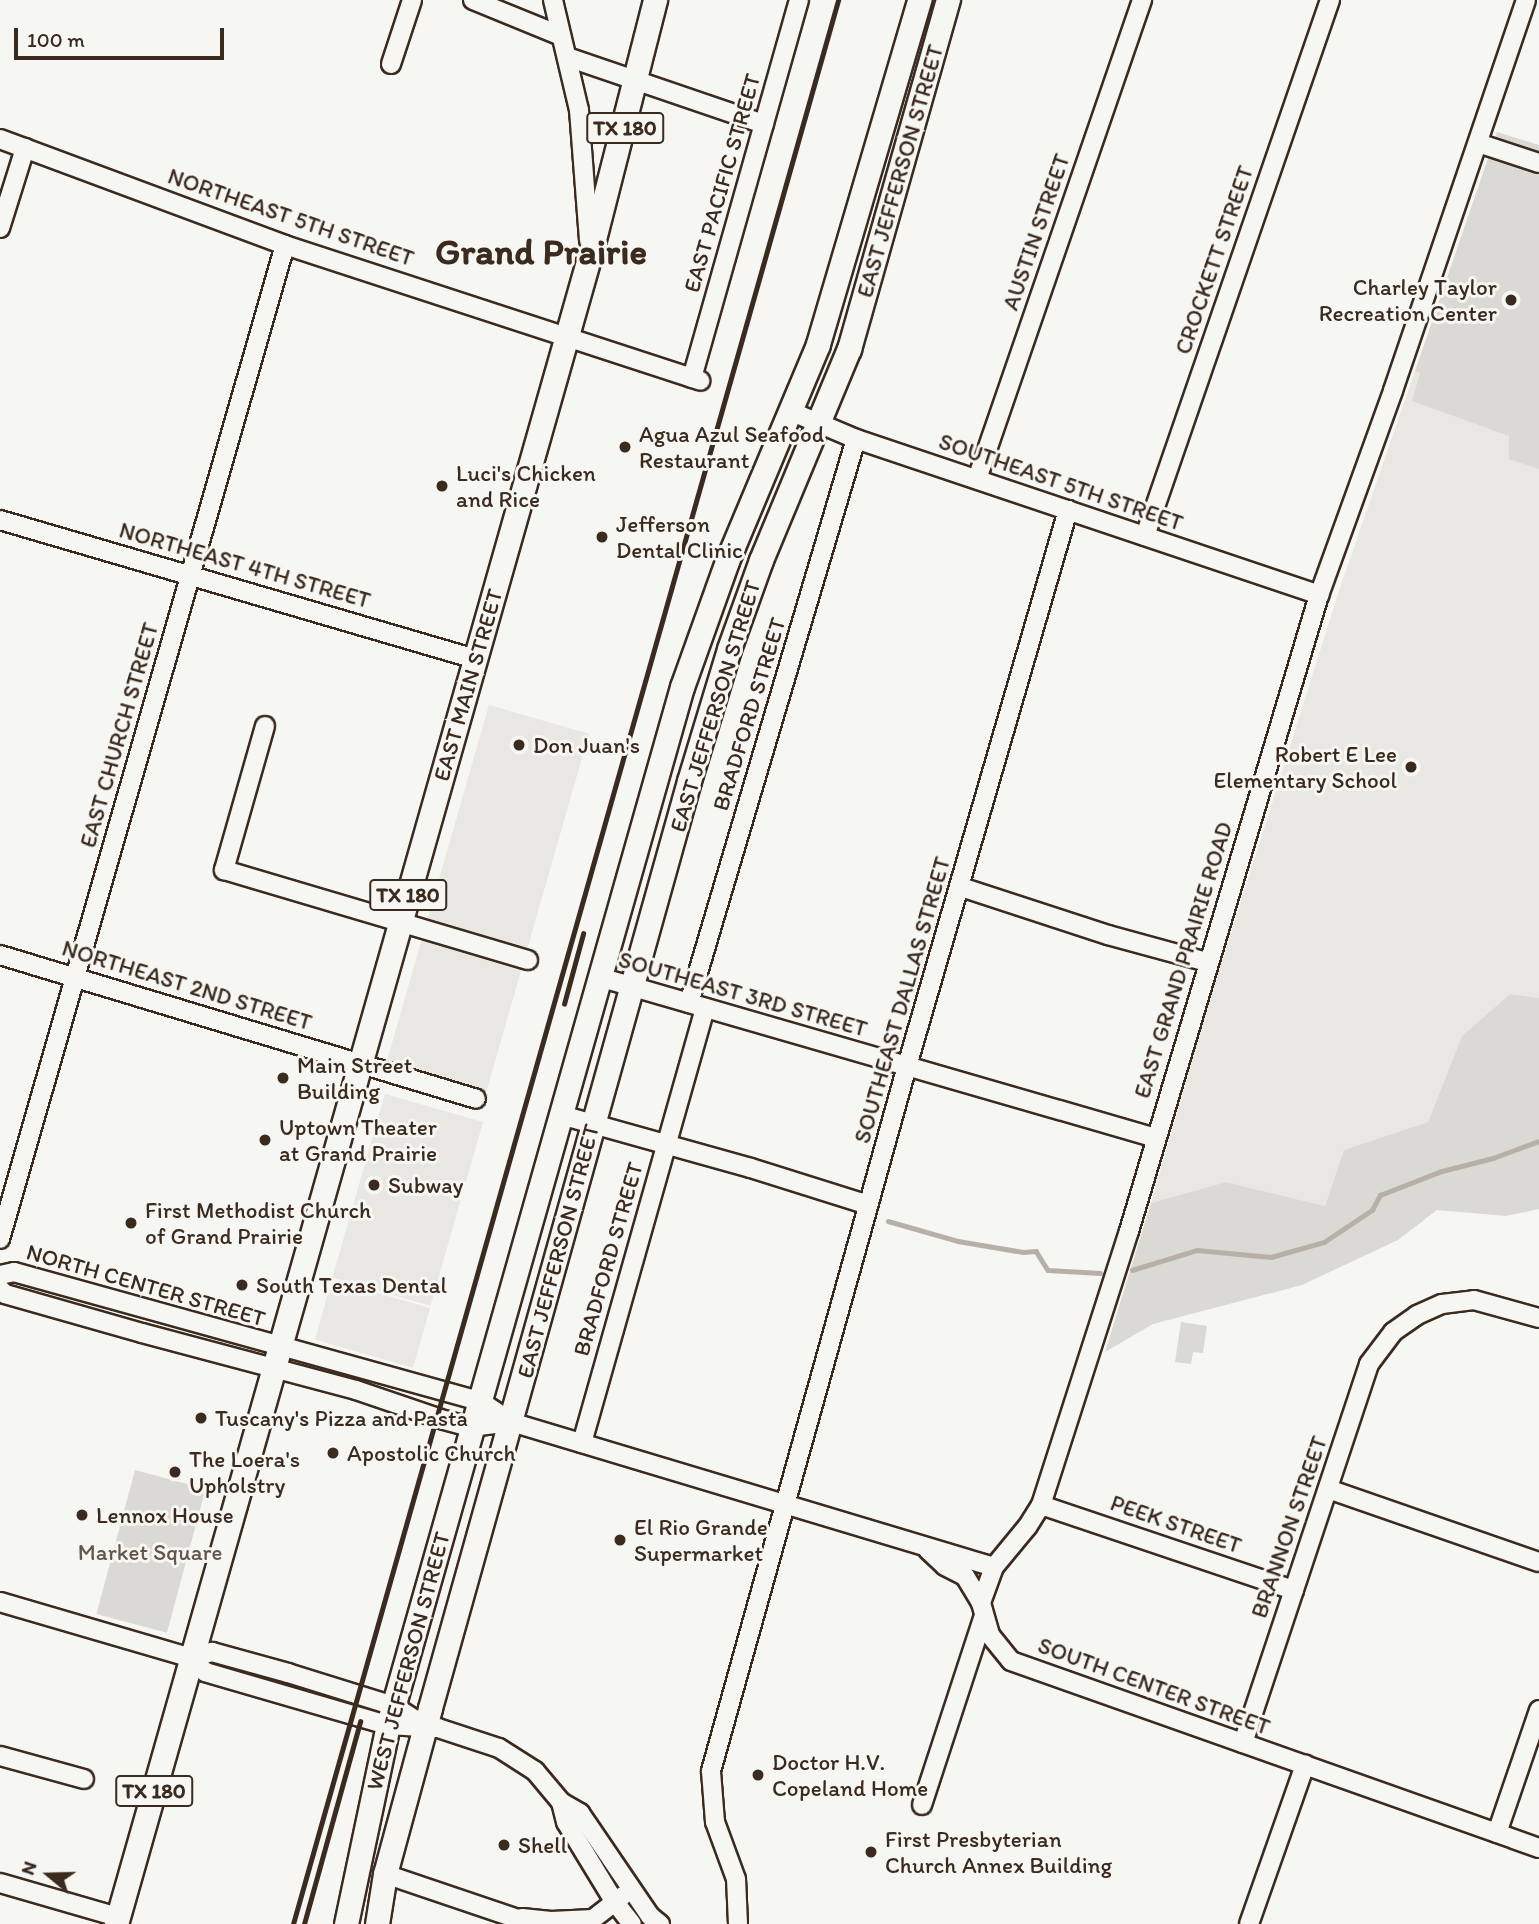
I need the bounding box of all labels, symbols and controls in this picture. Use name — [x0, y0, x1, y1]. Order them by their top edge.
scale bar — [18, 14, 228, 58]
text: 100 m — [27, 27, 85, 52]
street label: EAST JEFFERSON STREET — [851, 42, 949, 300]
street label: EAST PACIFIC STREET — [678, 71, 766, 295]
road number: TX 180 — [585, 110, 665, 146]
street label: AUSTIN STREET — [996, 150, 1076, 314]
street label: NORTHEAST 5TH STREET — [164, 162, 418, 272]
street label: CROCKETT STREET — [1169, 162, 1259, 358]
district label: Grand Prairie — [434, 229, 648, 273]
place label: Charley Taylor Recreation Center — [1318, 273, 1497, 327]
marker: Charley Taylor Recreation Center — [1503, 292, 1519, 308]
place label: Agua Azul Seafood Restaurant — [639, 420, 824, 474]
street label: SOUTHEAST 5TH STREET — [935, 427, 1187, 537]
marker: Agua Azul Seafood Restaurant — [617, 439, 633, 455]
place label: Luci's Chicken and Rice — [456, 459, 596, 513]
marker: Luci's Chicken and Rice — [434, 478, 450, 494]
place label: Jefferson Dental Clinic — [616, 510, 743, 564]
street label: NORTHEAST 4TH STREET — [116, 516, 374, 614]
marker: Jefferson Dental Clinic — [594, 529, 610, 545]
street label: EAST JEFFERSON STREET — [664, 577, 766, 835]
street label: EAST MAIN STREET — [428, 587, 508, 783]
street label: BRADFORD STREET — [706, 614, 792, 814]
street label: EAST CHURCH STREET — [74, 619, 164, 851]
place label: Don Juan's — [533, 731, 641, 759]
marker: Don Juan's — [511, 737, 527, 753]
place label: Robert E Lee Elementary School — [1214, 740, 1397, 794]
marker: Robert E Lee Elementary School — [1403, 759, 1419, 775]
street label: EAST GRAND PRAIRIE ROAD — [1128, 818, 1238, 1102]
street label: SOUTHEAST DALLAS STREET — [848, 854, 956, 1146]
road number: TX 180 — [368, 878, 448, 912]
street label: NORTHEAST 2ND STREET — [59, 934, 315, 1036]
street label: SOUTHEAST 3RD STREET — [616, 945, 870, 1043]
place label: Main Street Building — [297, 1051, 412, 1105]
marker: Main Street Building — [275, 1070, 291, 1086]
place label: Uptown Theater at Grand Prairie — [279, 1113, 437, 1167]
street label: EAST JEFFERSON STREET — [511, 1121, 605, 1381]
marker: Uptown Theater at Grand Prairie — [257, 1132, 273, 1148]
street label: BRADFORD STREET — [567, 1159, 649, 1359]
place label: Subway — [388, 1171, 463, 1199]
marker: Subway — [366, 1177, 382, 1193]
place label: First Methodist Church of Grand Prairie — [145, 1196, 371, 1250]
marker: First Methodist Church of Grand Prairie — [123, 1215, 139, 1231]
street label: NORTH CENTER STREET — [24, 1238, 268, 1332]
place label: South Texas Dental — [256, 1271, 444, 1299]
marker: South Texas Dental — [234, 1277, 250, 1293]
place label: Tuscany's Pizza and Pasta — [215, 1404, 468, 1432]
marker: Tuscany's Pizza and Pasta — [193, 1410, 209, 1426]
street label: BRANNON STREET — [1245, 1432, 1333, 1622]
place label: Apostolic Church — [347, 1439, 516, 1467]
place label: The Loera's Upholstry — [189, 1445, 300, 1499]
marker: Apostolic Church — [325, 1445, 341, 1461]
marker: The Loera's Upholstry — [167, 1464, 183, 1480]
street label: PEEK STREET — [1107, 1489, 1245, 1559]
place label: Lennox House — [96, 1501, 234, 1529]
marker: Lennox House — [74, 1507, 90, 1523]
place label: El Rio Grande Supermarket — [634, 1513, 768, 1567]
street label: WEST JEFFERSON STREET — [360, 1529, 456, 1793]
marker: El Rio Grande Supermarket — [612, 1532, 628, 1548]
park label: Market Square — [78, 1538, 222, 1566]
street label: SOUTH CENTER STREET — [1034, 1631, 1274, 1741]
place label: Doctor H.V. Copeland Home — [772, 1748, 929, 1802]
marker: Doctor H.V. Copeland Home — [750, 1767, 766, 1783]
road number: TX 180 — [114, 1774, 194, 1809]
place label: First Presbyterian Church Annex Building — [885, 1825, 1112, 1879]
place label: Shell — [518, 1831, 567, 1859]
marker: Shell — [496, 1837, 512, 1853]
north arrow — [14, 1840, 84, 1910]
marker: First Presbyterian Church Annex Building — [863, 1844, 879, 1860]
text: N — [16, 1858, 42, 1878]

